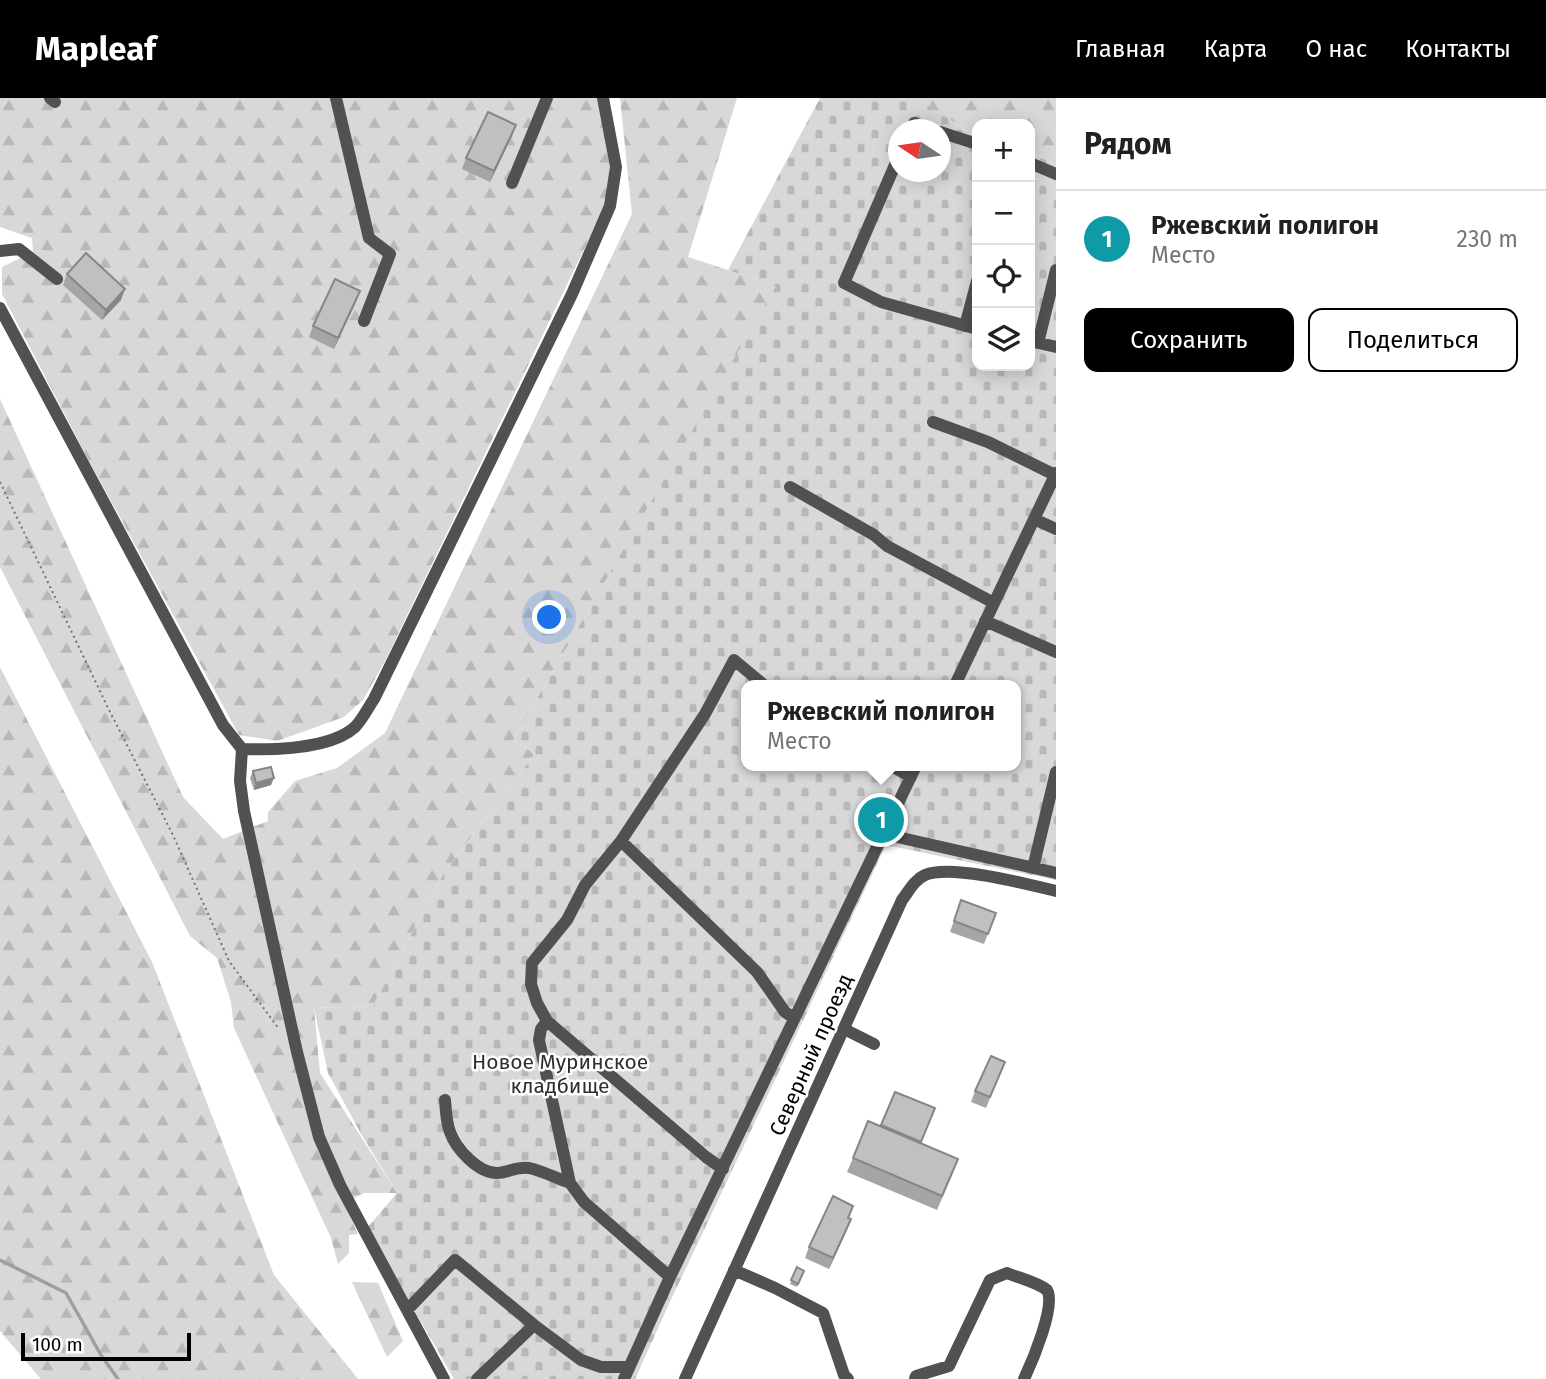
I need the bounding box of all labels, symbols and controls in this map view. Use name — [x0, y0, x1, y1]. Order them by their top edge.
text: Mapleaf — [35, 29, 156, 69]
text: Главная — [1075, 35, 1166, 63]
text: Карта — [1204, 35, 1267, 63]
text: О нас — [1305, 35, 1367, 63]
text: Контакты — [1405, 35, 1511, 63]
north arrow — [888, 119, 951, 182]
map controls — [972, 119, 1035, 371]
button: + — [972, 119, 1035, 182]
text: Рядом — [1084, 126, 1172, 162]
button: − — [972, 182, 1035, 245]
text: Ржевский полигон — [1151, 210, 1379, 241]
text: 1 — [1102, 225, 1112, 253]
text: 230 m — [1457, 225, 1518, 253]
text: Место — [1151, 241, 1216, 269]
button: locate — [972, 245, 1035, 308]
button: layers — [972, 308, 1035, 371]
button: Сохранить — [1084, 308, 1294, 372]
button: Поделиться — [1308, 308, 1518, 372]
your location — [532, 600, 566, 634]
popup — [741, 680, 1021, 771]
text: Ржевский полигон — [767, 696, 995, 727]
text: Место — [767, 727, 832, 755]
pin: 1 — [858, 794, 904, 846]
street label: Северный проезд — [764, 970, 858, 1140]
park label: Новое Муринское кладбище — [472, 1049, 648, 1099]
scale bar — [21, 1330, 191, 1362]
text: 100 m — [32, 1333, 83, 1356]

